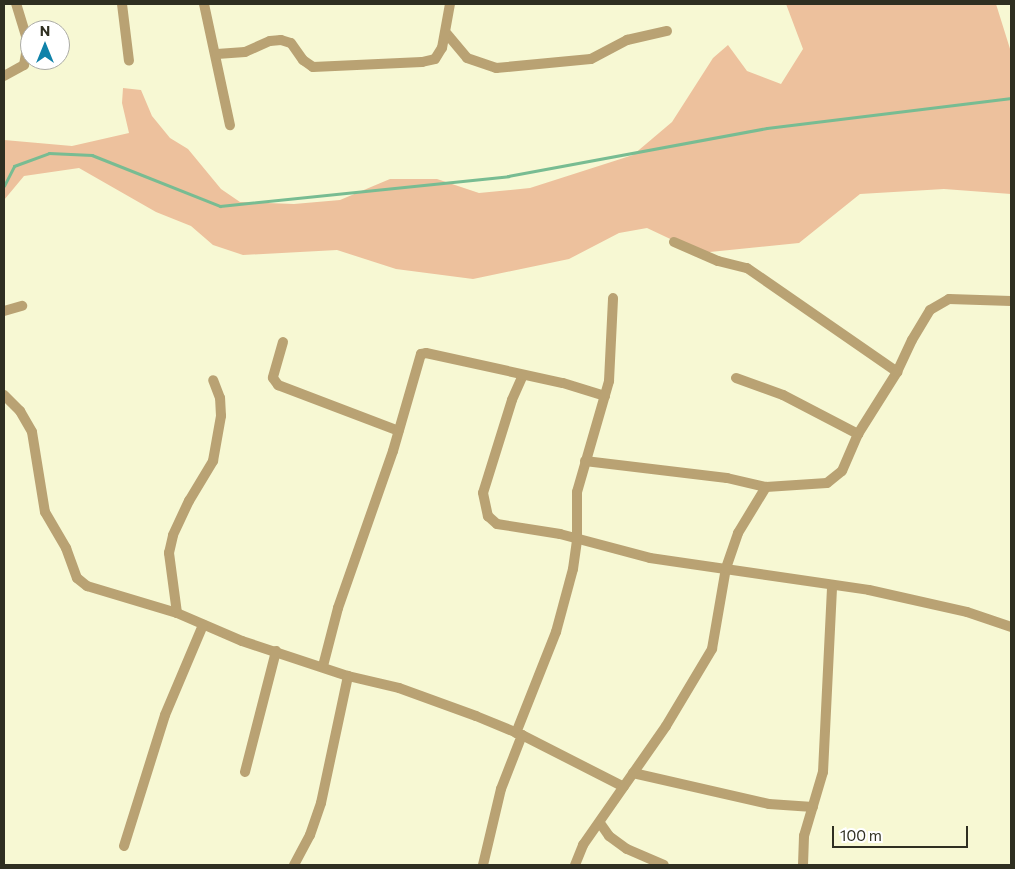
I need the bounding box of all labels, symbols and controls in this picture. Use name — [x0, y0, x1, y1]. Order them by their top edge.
north arrow — [20, 20, 70, 70]
text: N — [40, 22, 50, 39]
scale bar — [835, 816, 971, 848]
text: 100 m — [840, 826, 882, 844]

